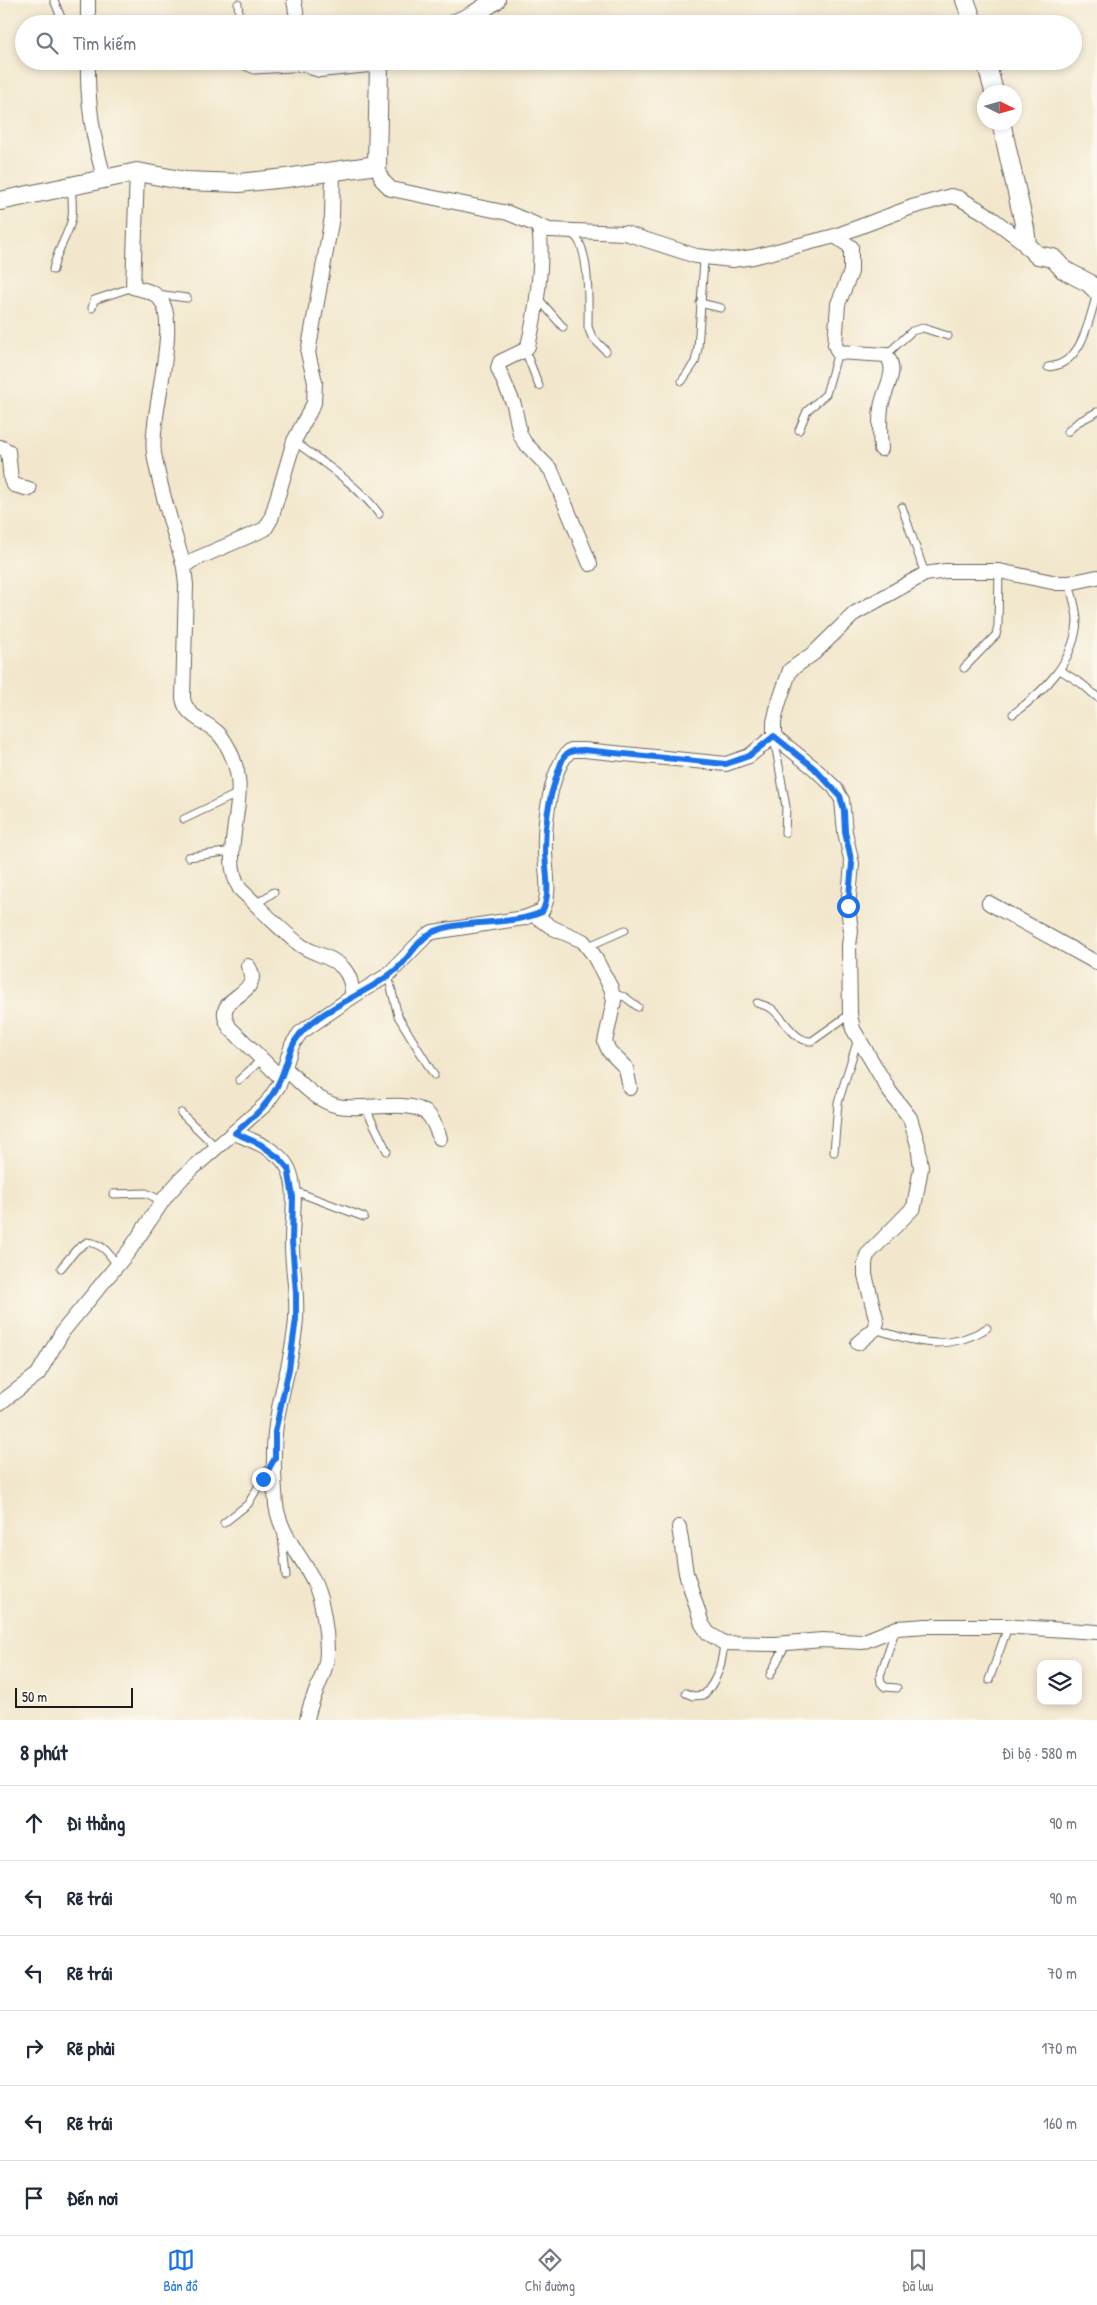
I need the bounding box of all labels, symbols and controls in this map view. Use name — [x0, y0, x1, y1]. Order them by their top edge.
search box — [15, 15, 1082, 70]
icon: search — [33, 29, 61, 57]
text: Tìm kiếm — [73, 30, 136, 56]
north arrow — [977, 85, 1022, 130]
route start — [837, 895, 860, 918]
route end — [252, 1468, 275, 1491]
map controls — [1037, 1660, 1082, 1705]
button: layers — [1037, 1660, 1082, 1705]
scale bar — [15, 1685, 132, 1708]
text: 50 m — [22, 1687, 47, 1706]
text: 8 phút — [20, 1738, 67, 1767]
text: Đi bộ · 580 m — [1002, 1742, 1077, 1764]
icon: ahead — [20, 1809, 48, 1837]
text: Đi thẳng — [67, 1810, 125, 1836]
text: 90 m — [1049, 1812, 1077, 1834]
icon: left — [20, 1884, 48, 1912]
text: Rẽ trái — [67, 1885, 113, 1911]
text: 90 m — [1049, 1887, 1077, 1909]
icon: left — [20, 1959, 48, 1987]
text: Rẽ trái — [67, 1960, 113, 1986]
text: 70 m — [1047, 1962, 1077, 1984]
icon: right — [20, 2034, 48, 2062]
text: Rẽ phải — [67, 2035, 115, 2061]
text: 170 m — [1042, 2037, 1077, 2059]
icon: left — [20, 2109, 48, 2137]
text: Rẽ trái — [67, 2110, 113, 2136]
text: 160 m — [1043, 2112, 1077, 2134]
icon: arrive — [20, 2184, 48, 2212]
text: Đến nơi — [67, 2185, 118, 2211]
tab: Bản đồ — [164, 2246, 198, 2295]
tab: Chỉ đường — [525, 2246, 575, 2295]
tab: Đã lưu — [902, 2246, 933, 2295]

